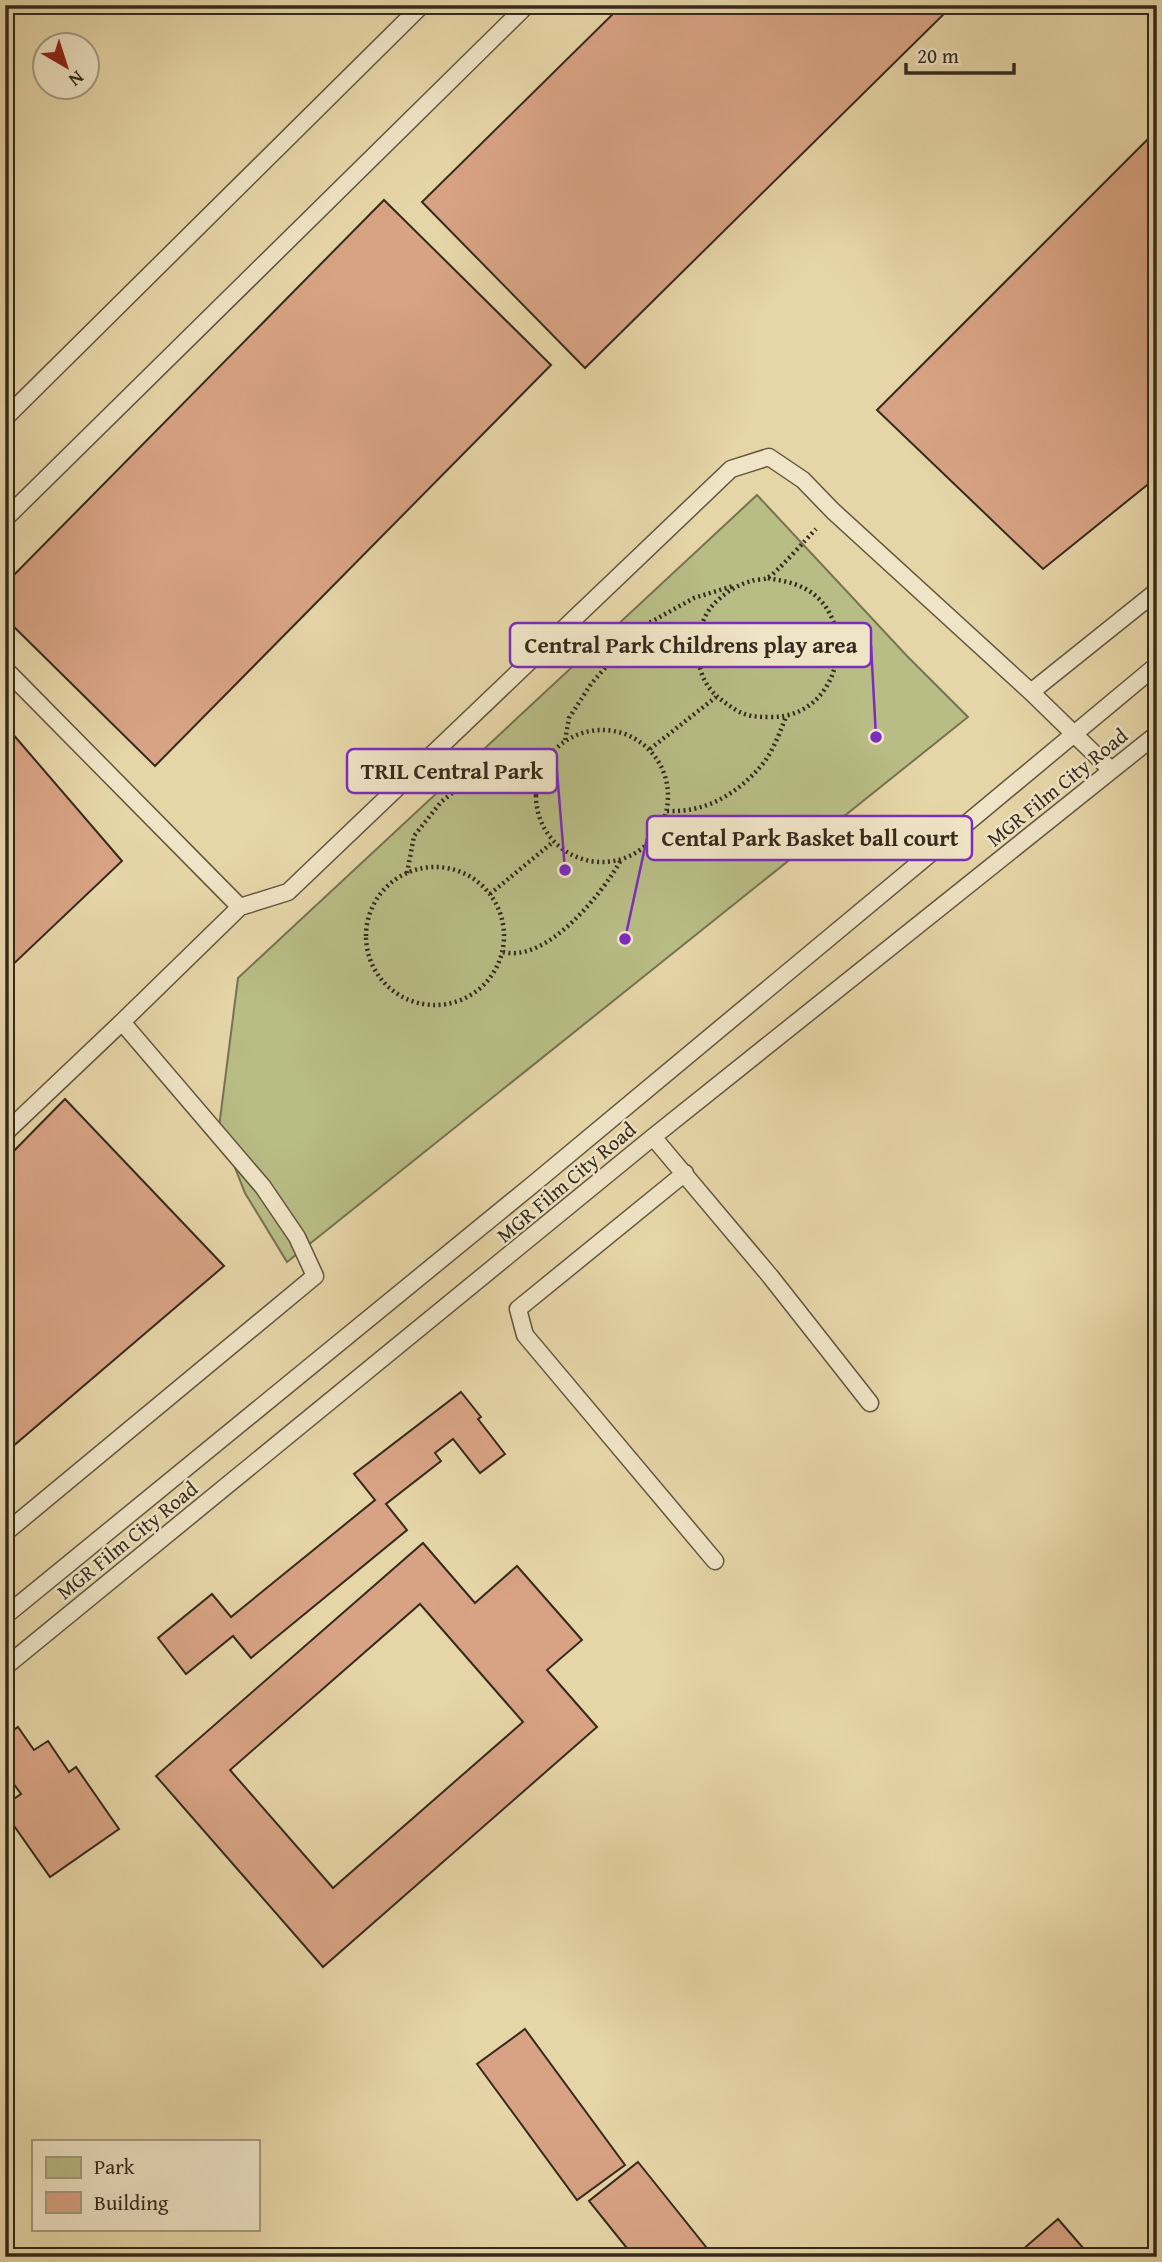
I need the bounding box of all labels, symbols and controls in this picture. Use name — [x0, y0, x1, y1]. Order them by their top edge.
north arrow — [32, 32, 102, 102]
scale bar — [906, 32, 1015, 76]
text: 20 m — [917, 40, 959, 71]
text: N — [63, 64, 90, 94]
callout: Central Park Childrens play area — [510, 623, 871, 667]
text: Central Park Childrens play area — [525, 628, 858, 661]
street label: MGR Film City Road — [980, 720, 1135, 854]
callout: TRIL Central Park — [347, 749, 557, 793]
text: TRIL Central Park — [361, 754, 544, 787]
callout: Cental Park Basket ball court — [647, 816, 972, 860]
text: Cental Park Basket ball court — [661, 821, 959, 854]
street label: MGR Film City Road — [489, 1114, 643, 1250]
street label: MGR Film City Road — [50, 1473, 205, 1607]
legend — [32, 2140, 259, 2230]
text: Park — [94, 2151, 135, 2182]
text: Building — [94, 2187, 169, 2218]

